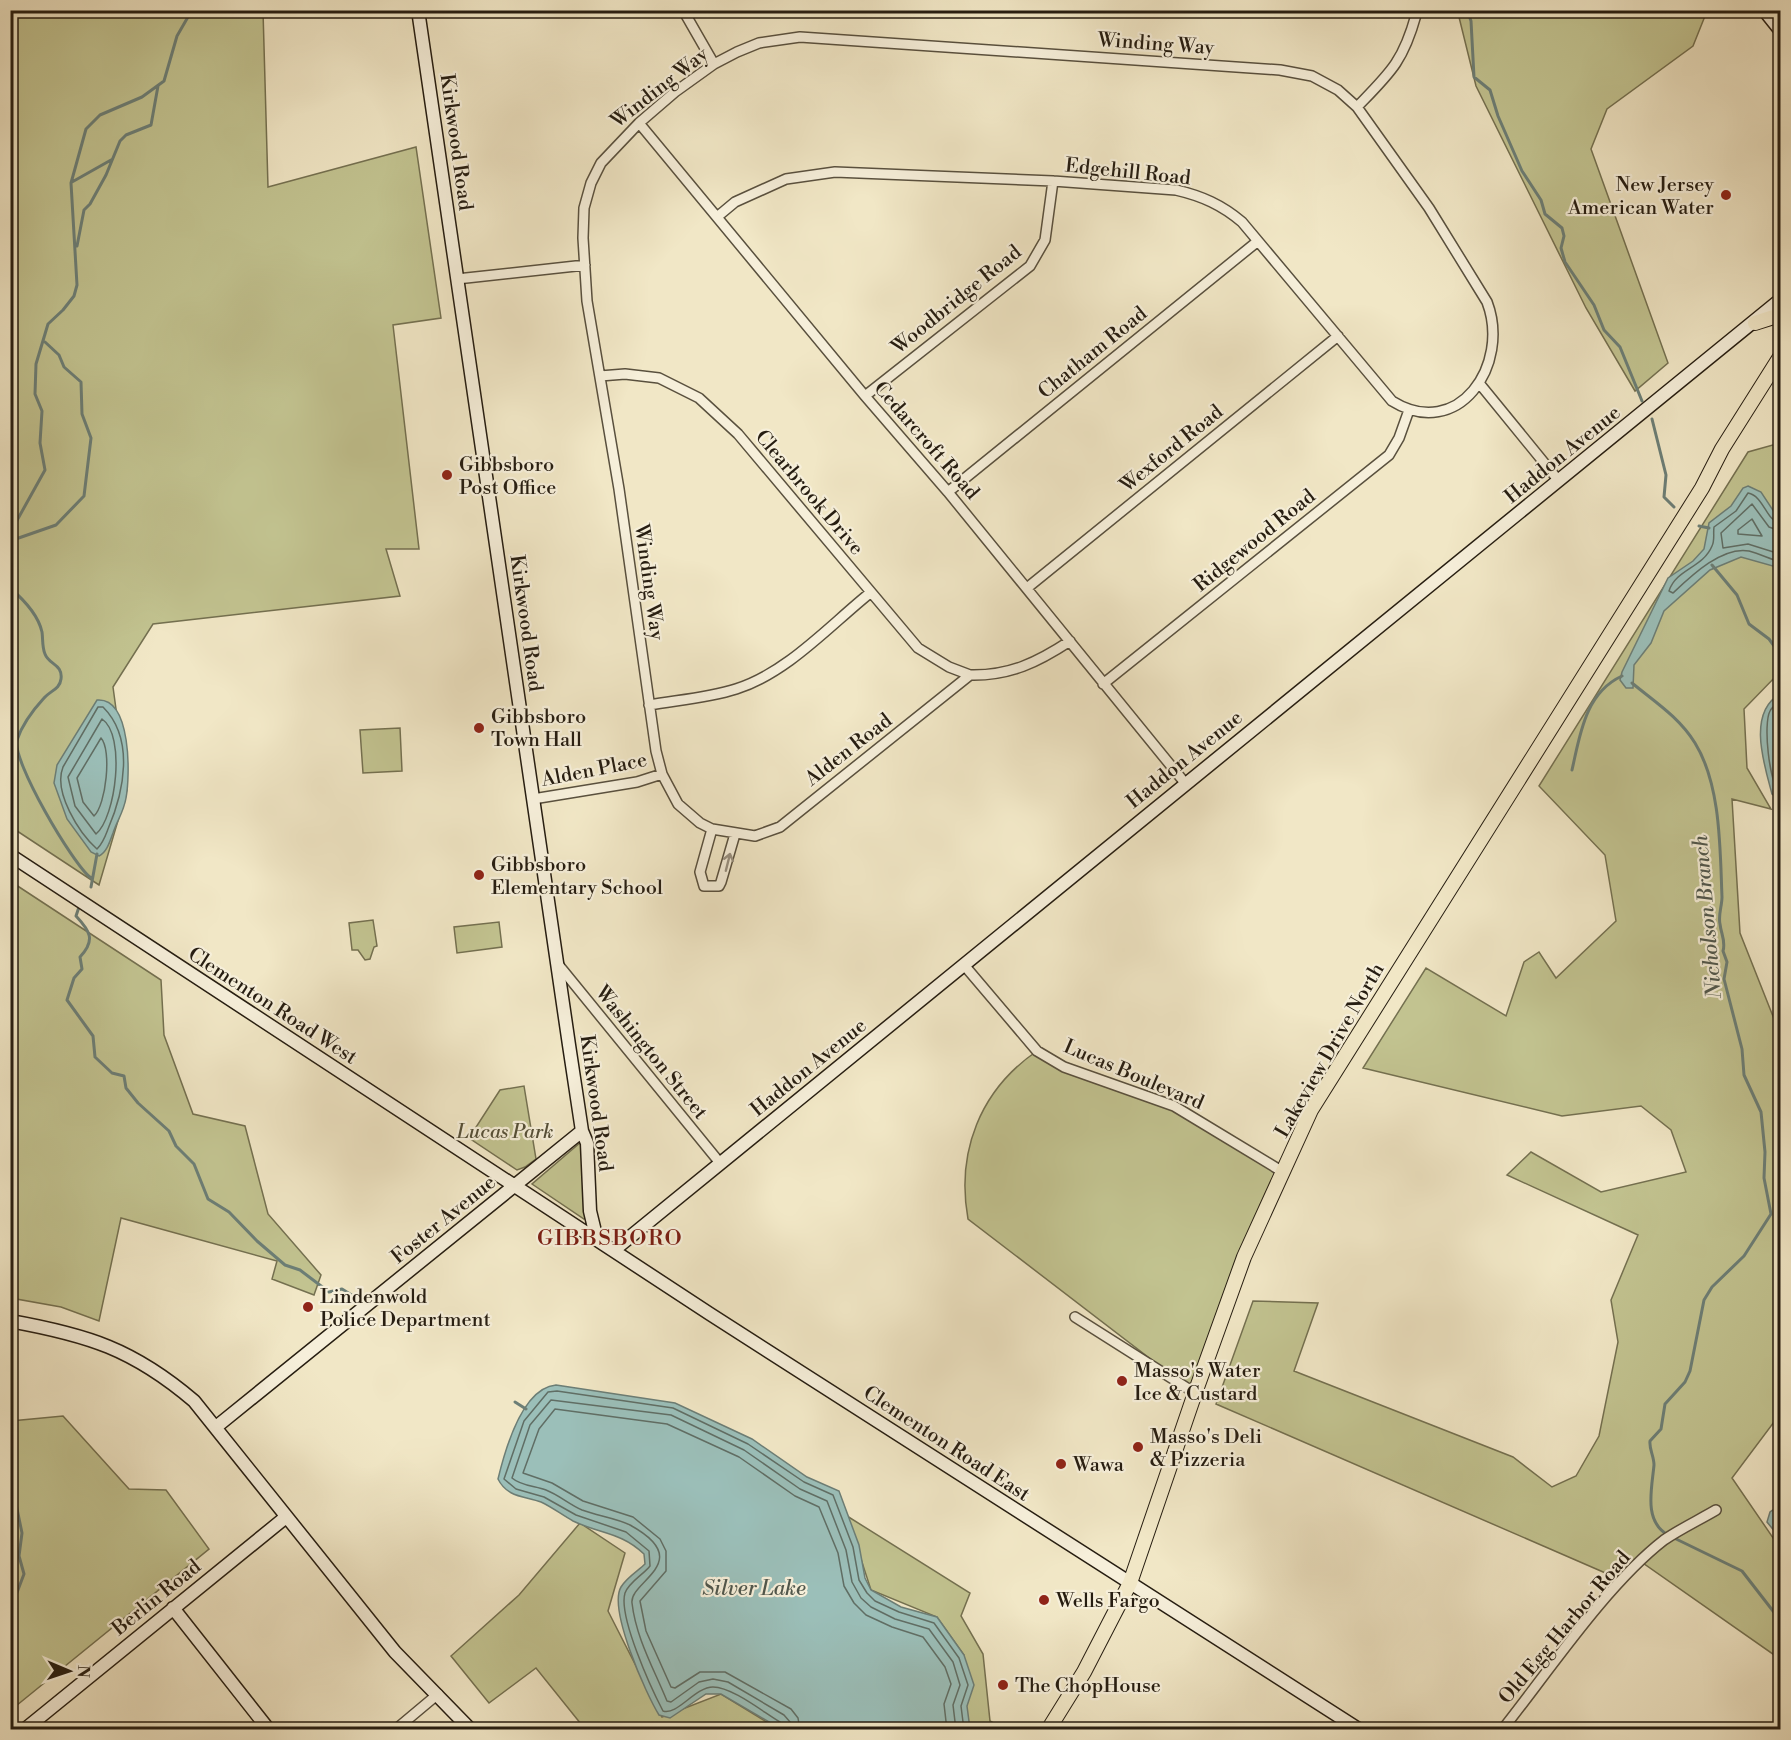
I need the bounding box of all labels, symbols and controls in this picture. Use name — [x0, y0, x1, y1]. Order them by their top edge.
street label: Winding Way — [1096, 28, 1215, 61]
street label: Winding Way — [605, 42, 714, 135]
street label: Kirkwood Road — [434, 72, 478, 213]
street label: Edgehill Road — [1064, 153, 1193, 192]
place label: New Jersey American Water — [1567, 173, 1714, 221]
marker: New Jersey American Water — [1719, 188, 1733, 202]
street label: Woodbridge Road — [886, 240, 1027, 361]
street label: Chatham Road — [1033, 301, 1153, 405]
street label: Cedarcroft Road — [868, 377, 984, 506]
street label: Wexford Road — [1115, 400, 1229, 499]
street label: Haddon Avenue — [1500, 401, 1626, 510]
street label: Clearbrook Drive — [749, 425, 869, 561]
place label: Gibbsboro Post Office — [459, 453, 556, 501]
marker: Gibbsboro Post Office — [440, 468, 454, 482]
street label: Ridgewood Road — [1189, 484, 1322, 598]
street label: Winding Way — [628, 522, 669, 642]
street label: Kirkwood Road — [504, 553, 548, 694]
place label: Gibbsboro Town Hall — [491, 705, 586, 753]
street label: Haddon Avenue — [1122, 706, 1248, 815]
street label: Alden Road — [800, 708, 898, 793]
marker: Gibbsboro Town Hall — [472, 721, 486, 735]
street label: Alden Place — [538, 748, 649, 793]
water label: Nicholson Branch — [1688, 834, 1728, 1001]
place label: Gibbsboro Elementary School — [491, 853, 663, 901]
one-way arrow — [723, 853, 735, 872]
marker: Gibbsboro Elementary School — [472, 868, 486, 882]
street label: Clementon Road West — [183, 942, 362, 1070]
street label: Lakeview Drive North — [1270, 959, 1391, 1143]
street label: Washington Street — [589, 980, 712, 1125]
street label: Haddon Avenue — [746, 1014, 872, 1123]
street label: Kirkwood Road — [574, 1033, 618, 1174]
street label: Lucas Boulevard — [1059, 1035, 1208, 1116]
park label: Lucas Park — [456, 1120, 553, 1145]
street label: Foster Avenue — [386, 1170, 501, 1270]
district label: GIBBSBORO — [537, 1225, 683, 1252]
place label: Lindenwold Police Department — [320, 1285, 491, 1333]
marker: Lindenwold Police Department — [301, 1300, 315, 1314]
place label: Masso's Water Ice & Custard — [1134, 1359, 1261, 1407]
marker: Masso's Water Ice & Custard — [1115, 1374, 1129, 1388]
street label: Clementon Road East — [858, 1381, 1034, 1508]
place label: Masso's Deli & Pizzeria — [1150, 1425, 1262, 1473]
marker: Masso's Deli & Pizzeria — [1131, 1440, 1145, 1454]
place label: Wawa — [1072, 1453, 1125, 1478]
marker: Wawa — [1054, 1457, 1068, 1471]
street label: Old Egg Harbor Road — [1494, 1546, 1637, 1710]
street label: Berlin Road — [107, 1554, 207, 1642]
water label: Silver Lake — [702, 1576, 806, 1602]
place label: Wells Fargo — [1055, 1589, 1160, 1614]
marker: Wells Fargo — [1037, 1593, 1051, 1607]
north arrow — [39, 1641, 99, 1701]
text: N — [73, 1665, 93, 1679]
place label: The ChopHouse — [1015, 1674, 1161, 1699]
marker: The ChopHouse — [996, 1678, 1010, 1692]

